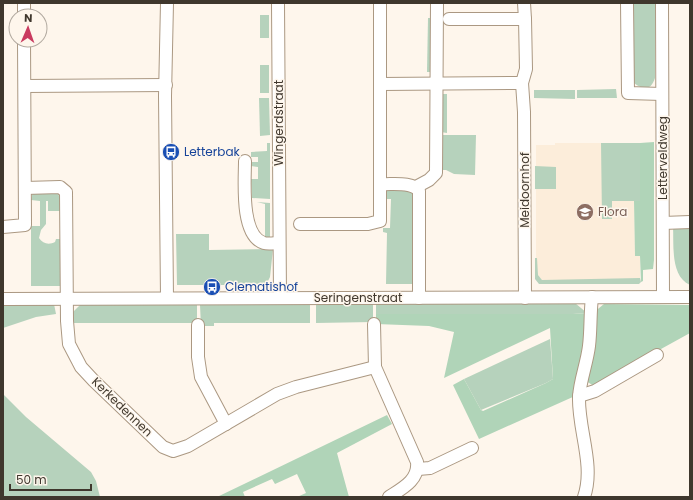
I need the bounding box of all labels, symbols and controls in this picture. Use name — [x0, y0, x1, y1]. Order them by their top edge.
north arrow — [8, 8, 48, 48]
text: N — [24, 10, 33, 26]
street label: Wingerdstraat — [270, 80, 287, 166]
street label: Letterveldweg — [654, 116, 671, 200]
bus stop icon: Letterbak — [161, 142, 181, 162]
place label: Letterbak — [184, 143, 241, 160]
street label: Meidoornhof — [516, 152, 533, 228]
school or university icon: Flora — [575, 202, 595, 222]
place label: Flora — [598, 203, 627, 220]
bus stop icon: Clematishof — [202, 277, 222, 297]
place label: Clematishof — [225, 278, 298, 295]
street label: Seringenstraat — [314, 289, 402, 306]
street label: Kerkedennen — [88, 373, 157, 440]
scale bar — [10, 466, 91, 492]
text: 50 m — [16, 471, 47, 488]

